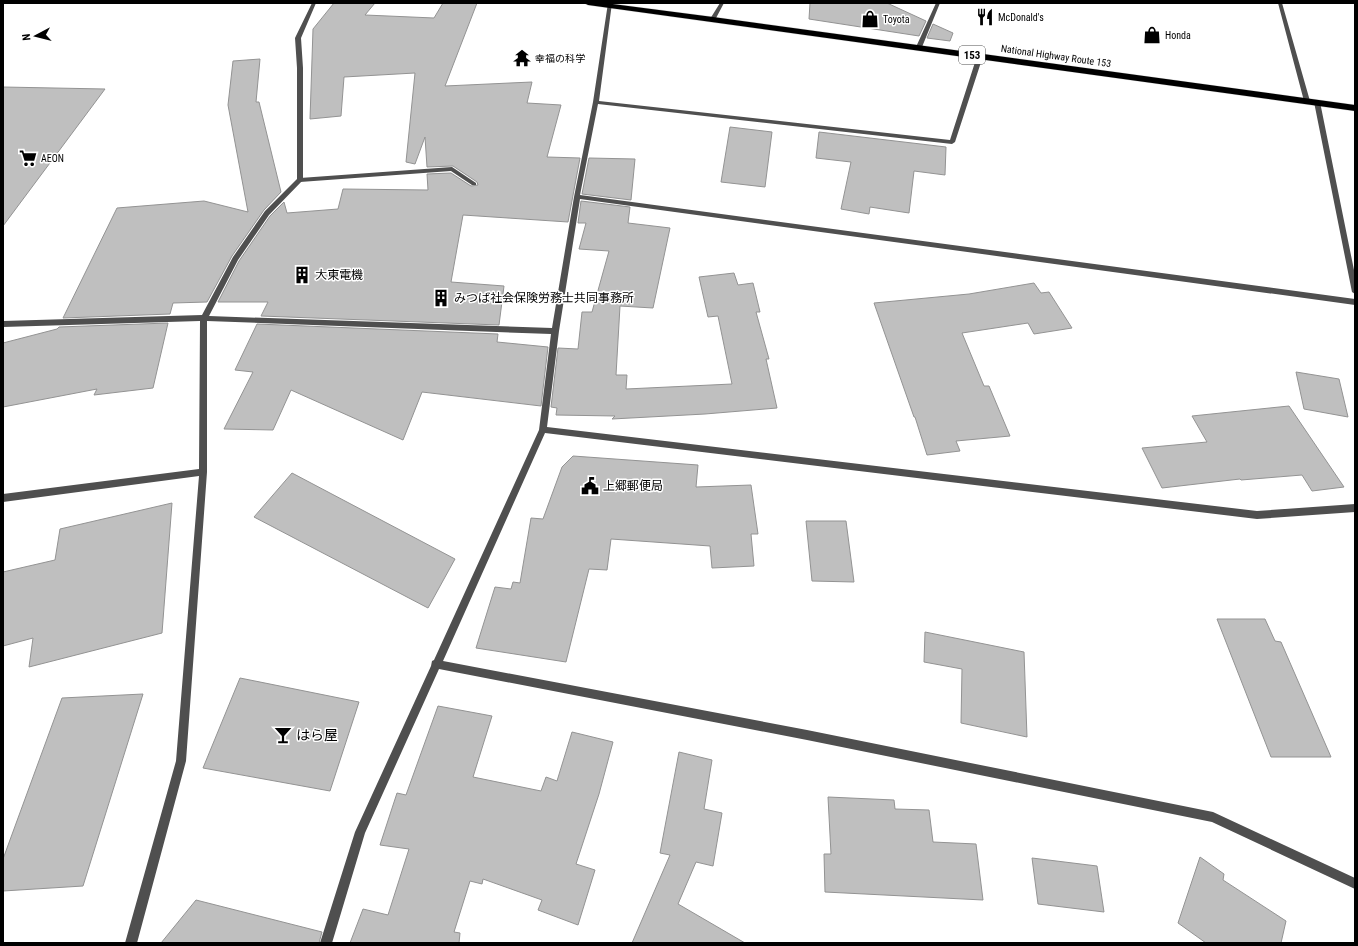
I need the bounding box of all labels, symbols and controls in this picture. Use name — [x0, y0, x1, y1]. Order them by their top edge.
restaurant icon: McDonald's — [975, 7, 995, 27]
shop icon: Toyota — [860, 9, 880, 29]
place label: McDonald's — [998, 12, 1044, 23]
place label: Toyota — [883, 14, 910, 25]
north arrow — [16, 16, 56, 56]
shop icon: Honda — [1142, 25, 1162, 45]
place label: Honda — [1165, 30, 1191, 41]
text: N — [20, 33, 33, 41]
street label: National Highway Route 153 — [1000, 43, 1112, 69]
road number: 153 — [959, 46, 985, 64]
temple icon: 幸福の科学 — [512, 48, 532, 68]
place label: 幸福の科学 — [535, 53, 585, 64]
supermarket icon: AEON — [18, 148, 38, 168]
place label: AEON — [41, 153, 64, 164]
building icon: 大東電機 — [292, 265, 312, 285]
place label: 大東電機 — [315, 268, 363, 282]
building icon: みつば社会保険労務士共同事務所 — [431, 288, 451, 308]
place label: みつば社会保険労務士共同事務所 — [454, 291, 634, 305]
public building icon: 上郷郵便局 — [580, 476, 600, 496]
place label: 上郷郵便局 — [603, 479, 663, 493]
bar icon: はら屋 — [273, 725, 293, 745]
place label: はら屋 — [296, 727, 338, 743]

